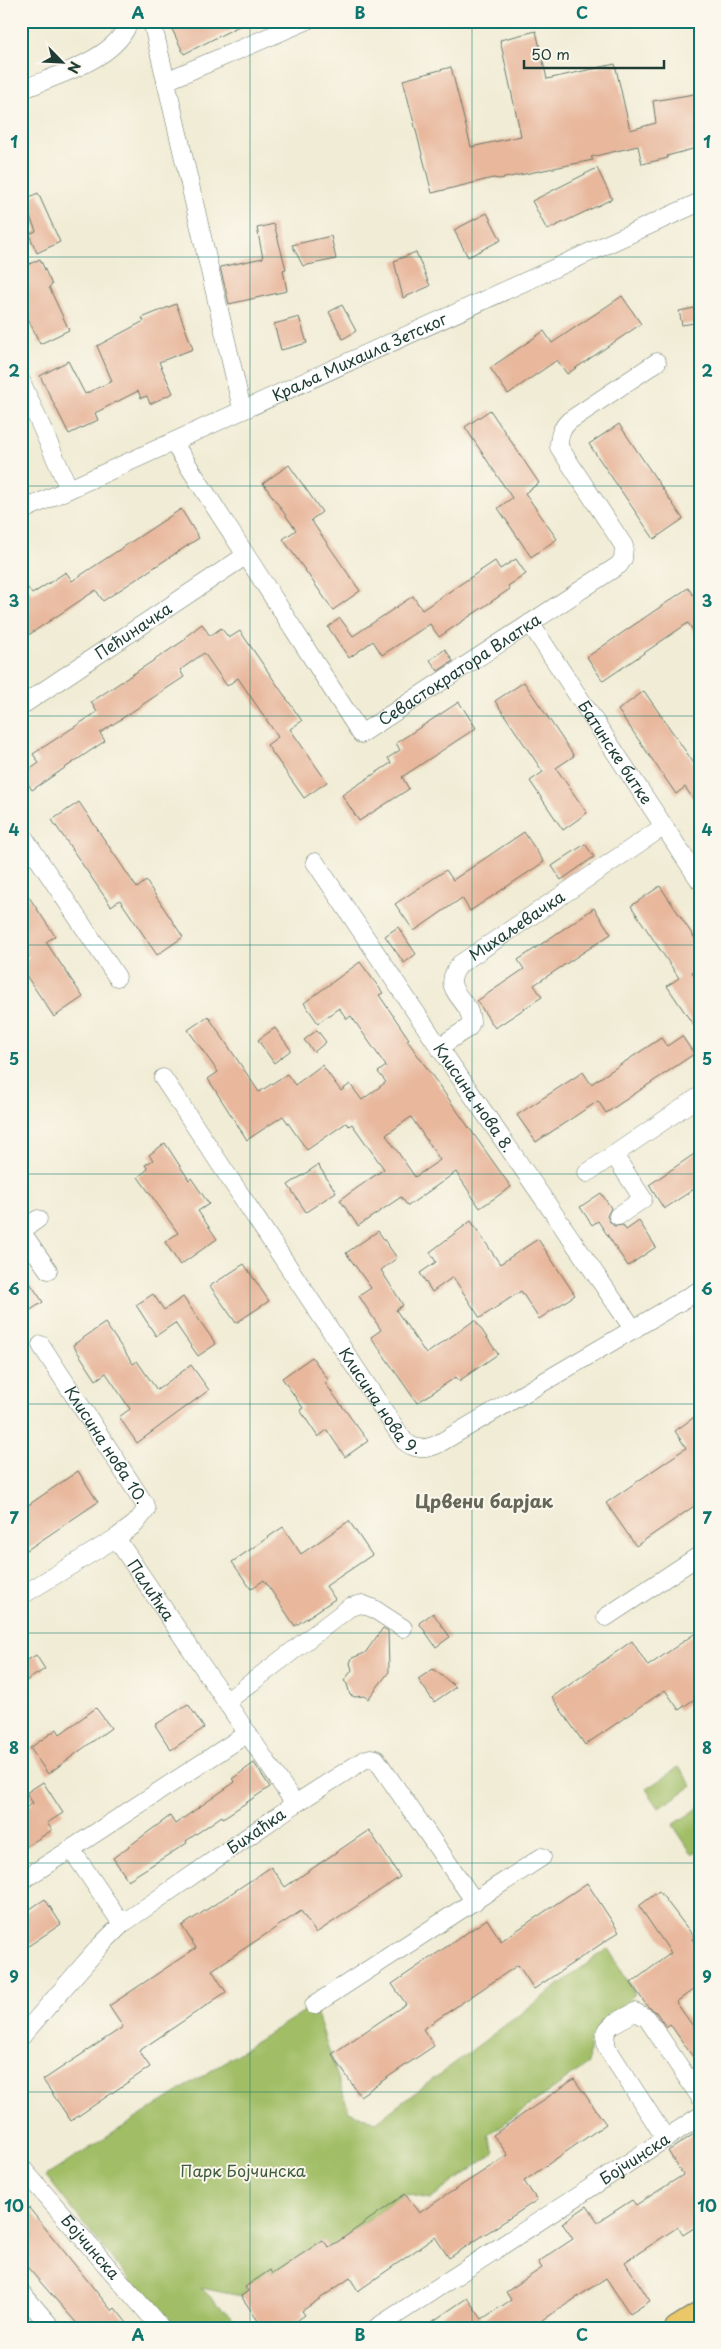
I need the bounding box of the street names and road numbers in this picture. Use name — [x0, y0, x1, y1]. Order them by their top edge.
street label: Краља Михаила Зетског — [268, 305, 451, 406]
street label: Пећиначка — [89, 596, 176, 665]
street label: Севастократора Влатка — [373, 607, 545, 731]
street label: Батинске битке — [573, 695, 659, 809]
street label: Михаљевачка — [463, 884, 569, 966]
street label: Клисина нова 8. — [428, 1037, 521, 1156]
street label: Клисина нова 9. — [334, 1342, 422, 1459]
street label: Клисина нова 10. — [59, 1380, 154, 1508]
street label: Палићка — [122, 1554, 181, 1625]
street label: Бихаћка — [222, 1801, 290, 1859]
street label: Бојчинска — [594, 2126, 674, 2190]
street label: Бојчинска — [56, 2209, 126, 2284]

